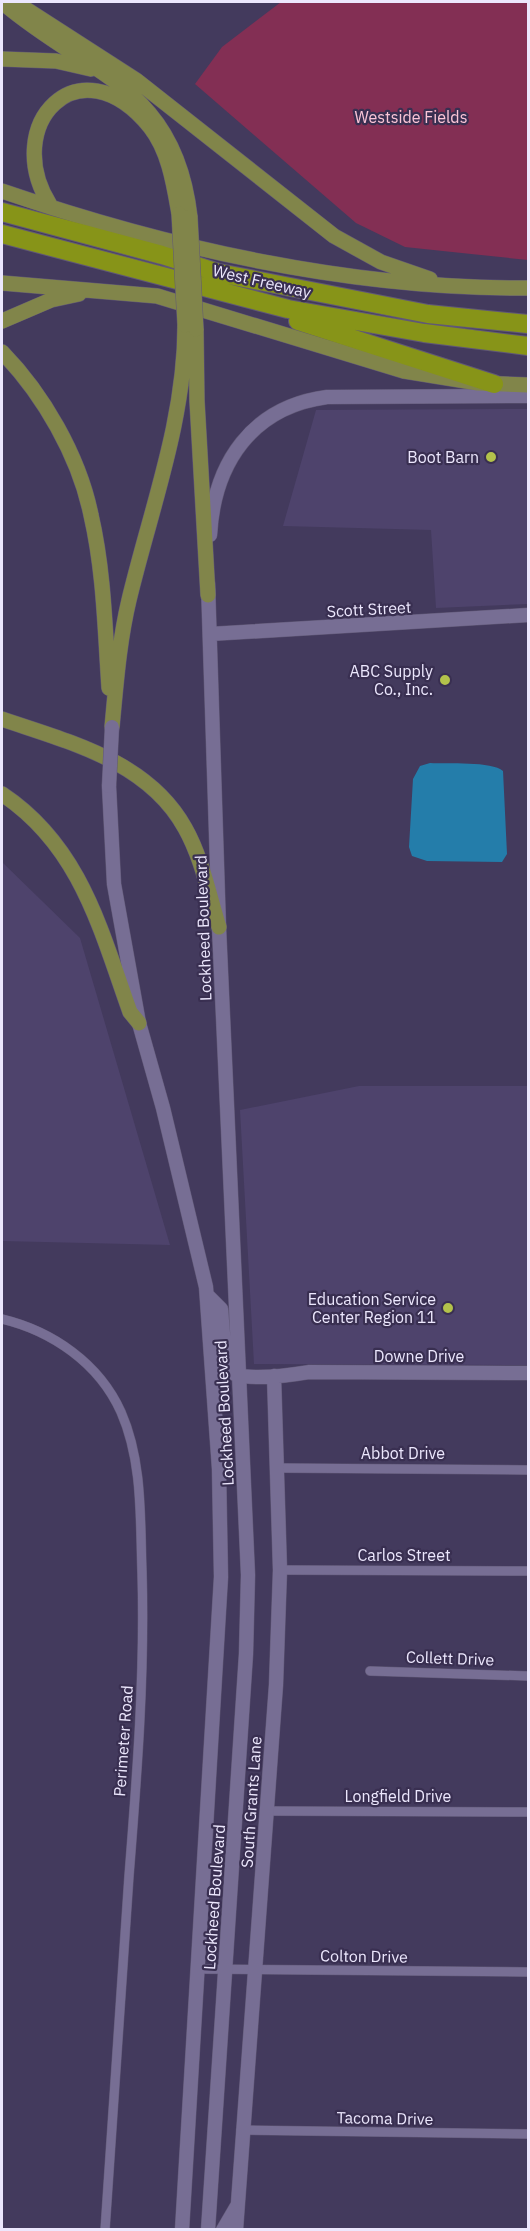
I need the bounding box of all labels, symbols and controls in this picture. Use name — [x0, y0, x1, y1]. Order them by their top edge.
park label: Westside Fields — [355, 107, 467, 127]
street label: West Freeway — [211, 260, 313, 302]
place label: Boot Barn — [407, 447, 479, 467]
marker: Boot Barn — [484, 450, 498, 464]
street label: Scott Street — [326, 597, 412, 621]
place label: ABC Supply Co., Inc. — [349, 661, 433, 699]
marker: ABC Supply Co., Inc. — [438, 673, 452, 687]
street label: Lockheed Boulevard — [190, 855, 216, 1001]
place label: Education Service Center Region 11 — [308, 1289, 436, 1327]
marker: Education Service Center Region 11 — [441, 1301, 455, 1315]
street label: Lockheed Boulevard — [210, 1340, 238, 1486]
street label: Downe Drive — [374, 1346, 465, 1366]
street label: Abbot Drive — [361, 1443, 445, 1463]
street label: Carlos Street — [357, 1545, 451, 1565]
street label: Collett Drive — [406, 1646, 495, 1670]
street label: Perimeter Road — [109, 1685, 137, 1797]
street label: South Grants Lane — [236, 1735, 266, 1869]
street label: Longfield Drive — [345, 1786, 452, 1806]
street label: Lockheed Boulevard — [199, 1824, 229, 1970]
street label: Colton Drive — [320, 1945, 408, 1967]
street label: Tacoma Drive — [336, 2107, 434, 2129]

